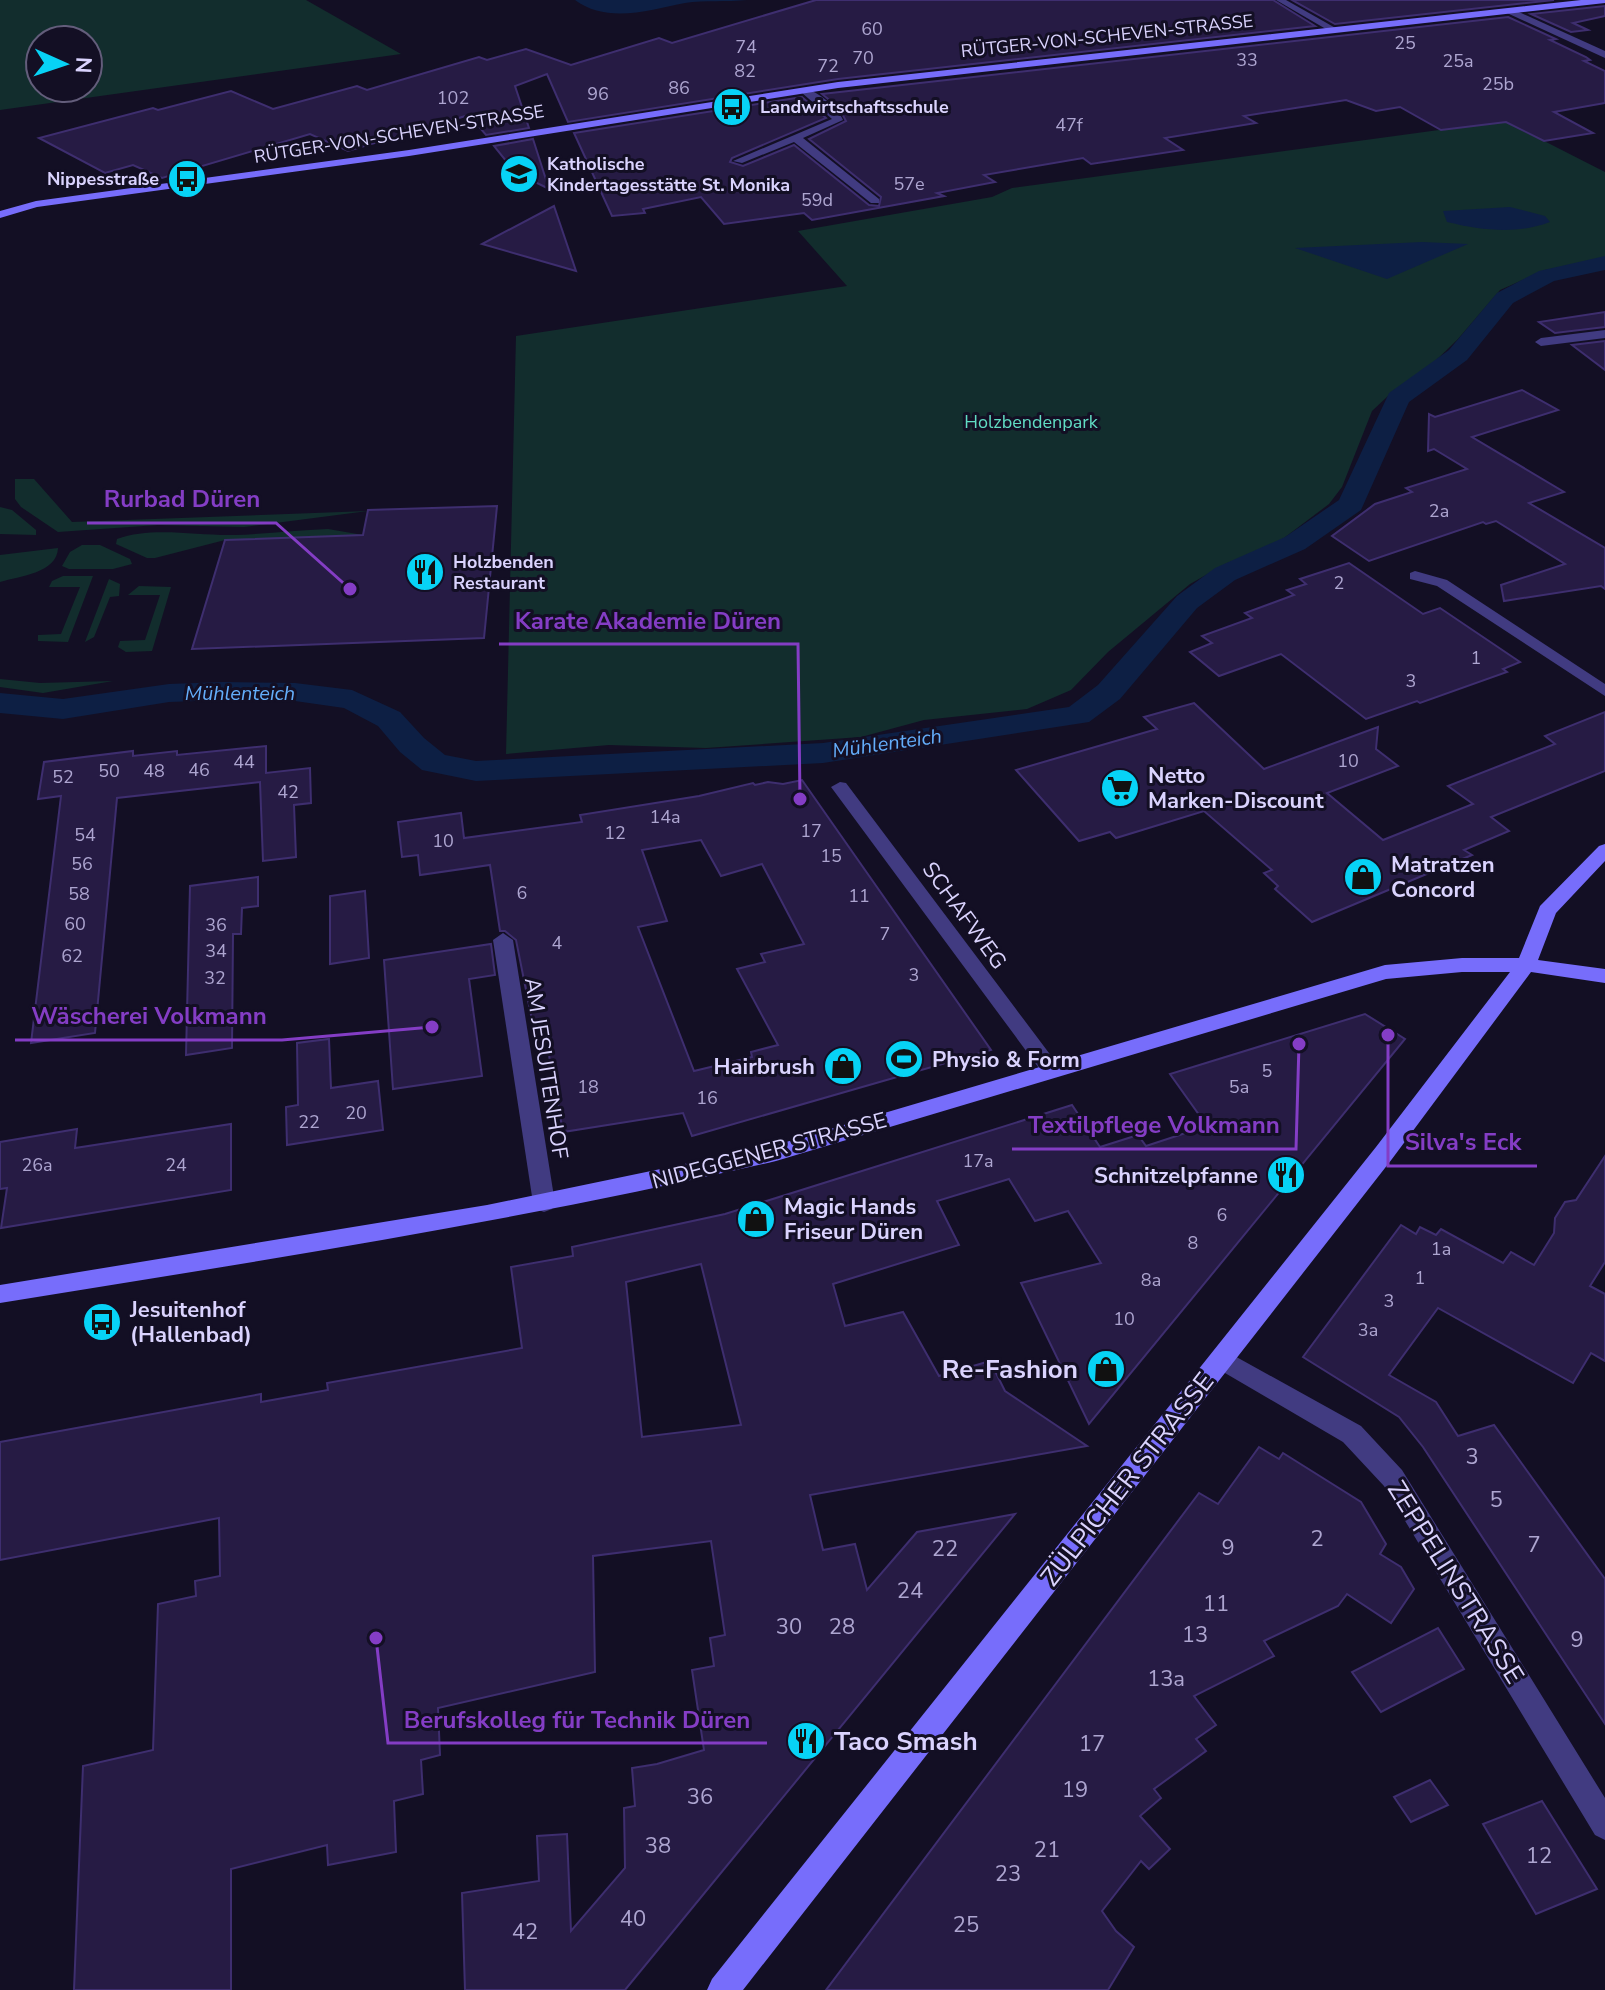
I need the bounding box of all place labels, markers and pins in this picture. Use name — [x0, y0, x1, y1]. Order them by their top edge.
bus stop icon: Landwirtschaftsschule — [711, 86, 753, 128]
place label: Landwirtschaftsschule — [760, 95, 949, 119]
place label: Katholische Kindertagesstätte St. Monika — [547, 152, 790, 197]
school or university icon: Katholische Kindertagesstätte St. Monika — [498, 153, 540, 195]
bus stop icon: Nippesstraße — [166, 158, 208, 200]
place label: Nippesstraße — [47, 167, 159, 191]
callout: Rurbad Düren — [87, 475, 276, 523]
place label: Holzbenden Restaurant — [453, 550, 554, 595]
restaurant icon: Holzbenden Restaurant — [404, 551, 446, 593]
callout: Karate Akademie Düren — [499, 596, 798, 644]
place label: Netto Marken-Discount — [1148, 761, 1324, 816]
supermarket icon: Netto Marken-Discount — [1099, 767, 1141, 809]
place label: Matratzen Concord — [1391, 850, 1495, 905]
shop icon: Matratzen Concord — [1342, 856, 1384, 898]
callout: Wäscherei Volkmann — [15, 992, 282, 1040]
sports icon: Physio & Form — [883, 1038, 925, 1080]
shop icon: Hairbrush — [822, 1045, 864, 1087]
place label: Physio & Form — [932, 1045, 1080, 1075]
place label: Hairbrush — [714, 1052, 815, 1082]
callout: Textilpflege Volkmann — [1012, 1101, 1296, 1149]
callout: Silva's Eck — [1388, 1118, 1537, 1166]
restaurant icon: Schnitzelpfanne — [1265, 1154, 1307, 1196]
place label: Schnitzelpfanne — [1094, 1161, 1258, 1191]
place label: Magic Hands Friseur Düren — [784, 1192, 923, 1247]
shop icon: Magic Hands Friseur Düren — [735, 1198, 777, 1240]
place label: Jesuitenhof (Hallenbad) — [129, 1295, 252, 1350]
bus stop icon: Jesuitenhof (Hallenbad) — [81, 1301, 123, 1343]
shop icon: Re-Fashion — [1085, 1348, 1127, 1390]
place label: Re-Fashion — [942, 1352, 1078, 1387]
callout: Berufskolleg für Technik Düren — [388, 1695, 767, 1743]
restaurant icon: Taco Smash — [785, 1720, 827, 1762]
place label: Taco Smash — [834, 1724, 978, 1759]

